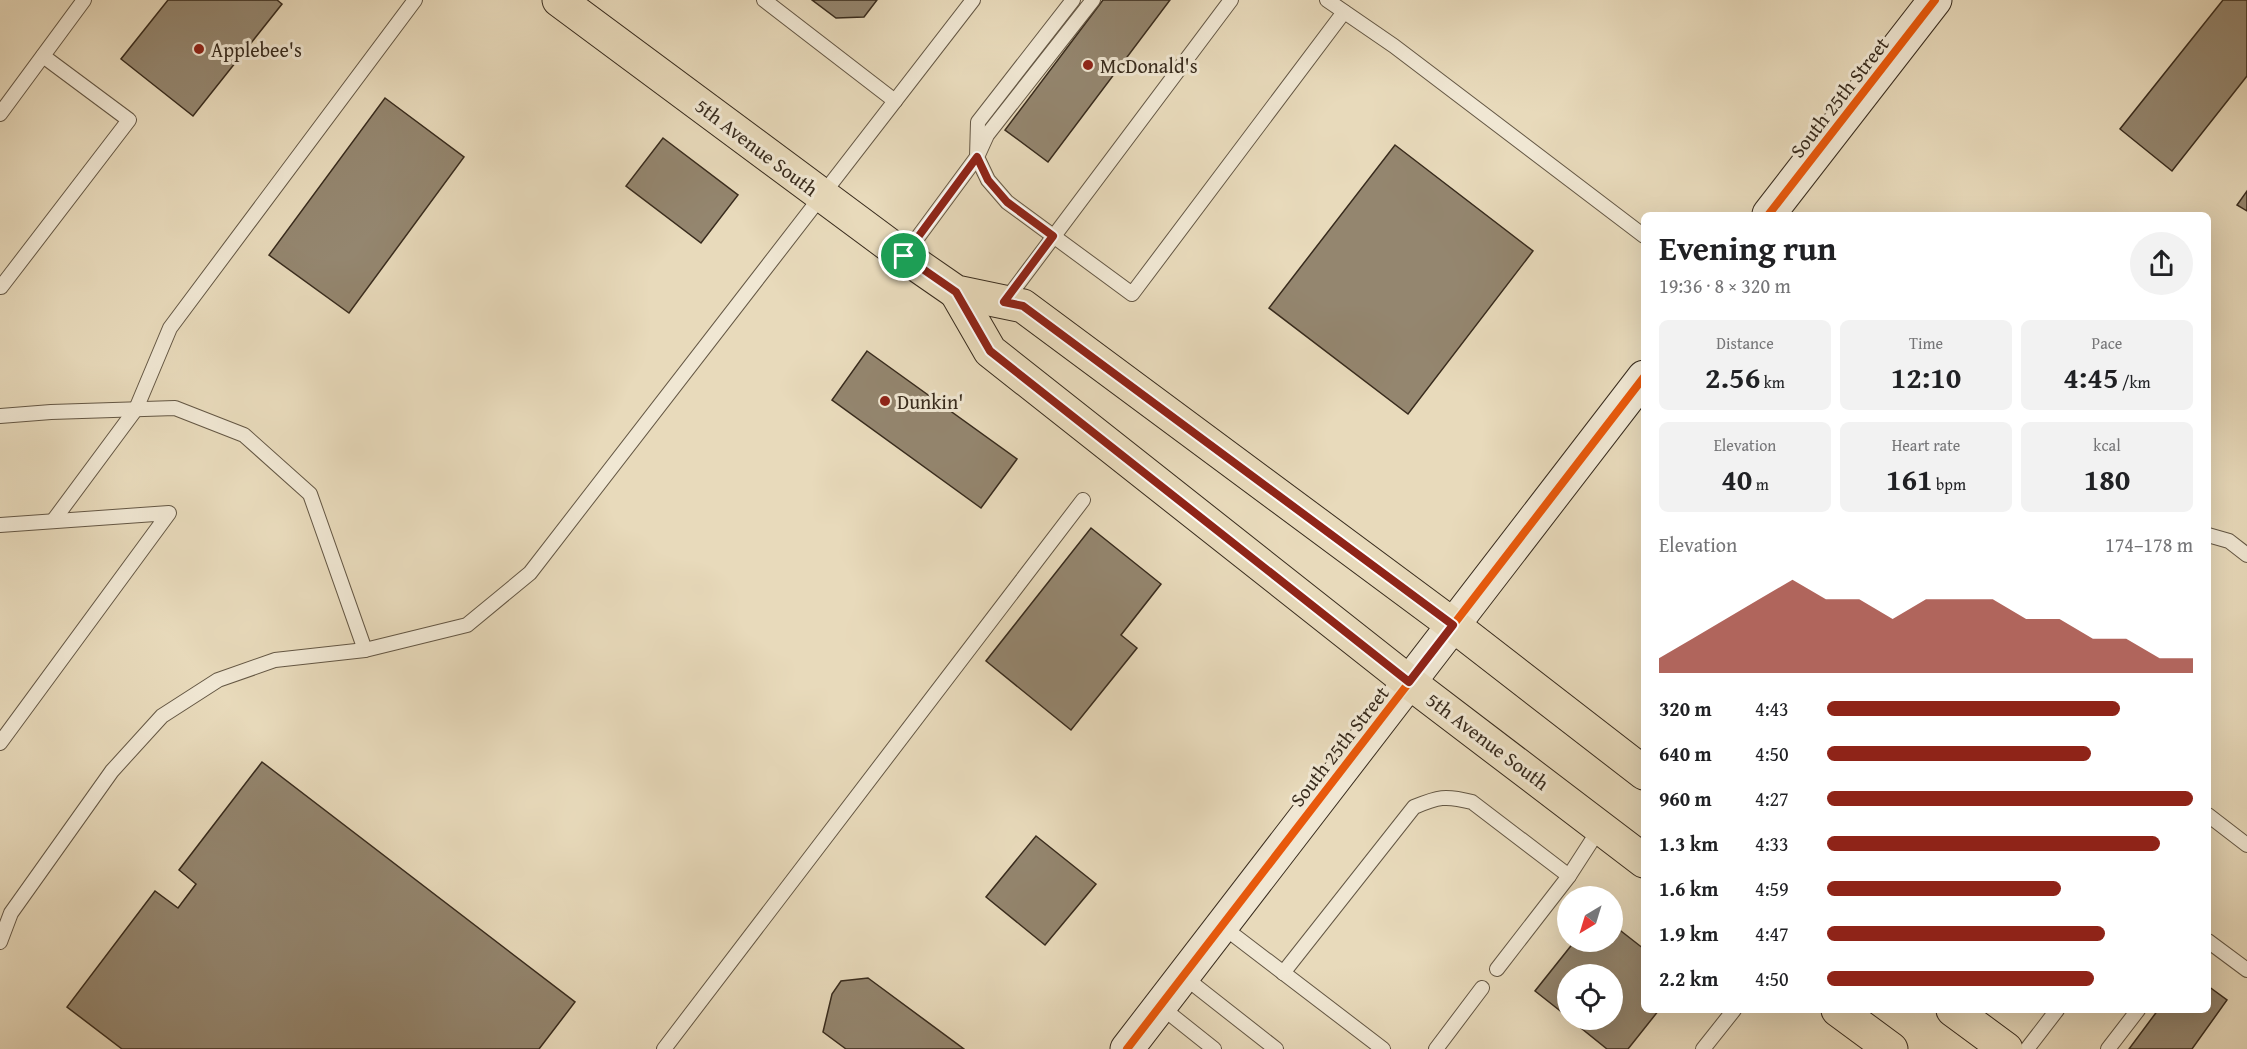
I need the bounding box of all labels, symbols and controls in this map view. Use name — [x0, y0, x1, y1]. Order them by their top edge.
street label: South 25th Street — [1783, 31, 1895, 163]
place label: Applebee's — [211, 35, 302, 64]
marker: Applebee's — [192, 42, 206, 56]
place label: McDonald's — [1100, 51, 1198, 80]
marker: McDonald's — [1081, 58, 1095, 72]
street label: 5th Avenue South — [689, 91, 825, 203]
text: Evening run — [1659, 224, 1836, 272]
pin — [878, 230, 929, 281]
button: share — [2130, 232, 2193, 295]
icon: arrive — [887, 239, 920, 272]
text: 19:36 · 8 × 320 m — [1659, 271, 1791, 300]
text: Distance — [1716, 331, 1774, 355]
text: Time — [1909, 331, 1943, 355]
text: Pace — [2092, 331, 2122, 355]
text: 2.56 — [1705, 355, 1760, 399]
text: 12:10 — [1891, 355, 1961, 399]
text: 4:45 — [2063, 355, 2118, 399]
text: km — [1760, 370, 1785, 394]
text: /km — [2118, 370, 2151, 394]
place label: Dunkin' — [897, 387, 963, 416]
marker: Dunkin' — [878, 394, 892, 408]
text: Elevation — [1714, 433, 1776, 457]
text: Heart rate — [1892, 433, 1960, 457]
text: kcal — [2093, 433, 2121, 457]
text: 40 — [1721, 457, 1752, 501]
text: 161 — [1886, 457, 1933, 501]
text: 180 — [2084, 457, 2130, 501]
text: m — [1752, 472, 1769, 496]
text: bpm — [1933, 472, 1966, 496]
text: Elevation — [1659, 530, 1737, 559]
text: 174–178 m — [2105, 530, 2193, 559]
street label: South 25th Street — [1283, 680, 1395, 812]
street label: 5th Avenue South — [1420, 685, 1556, 797]
text: 320 m — [1659, 694, 1712, 723]
text: 4:43 — [1755, 694, 1789, 723]
text: 640 m — [1659, 739, 1712, 768]
text: 4:50 — [1755, 739, 1789, 768]
text: 960 m — [1659, 784, 1712, 813]
text: 4:27 — [1755, 784, 1789, 813]
text: 1.3 km — [1659, 829, 1718, 858]
text: 4:33 — [1755, 829, 1789, 858]
text: 1.6 km — [1659, 874, 1718, 903]
text: 4:59 — [1755, 874, 1789, 903]
north arrow — [1557, 886, 1623, 952]
map controls — [1557, 886, 1623, 1030]
text: 1.9 km — [1659, 919, 1718, 948]
text: 4:47 — [1755, 919, 1789, 948]
button: locate — [1557, 964, 1623, 1030]
text: 2.2 km — [1659, 964, 1718, 993]
text: 4:50 — [1755, 964, 1789, 993]

